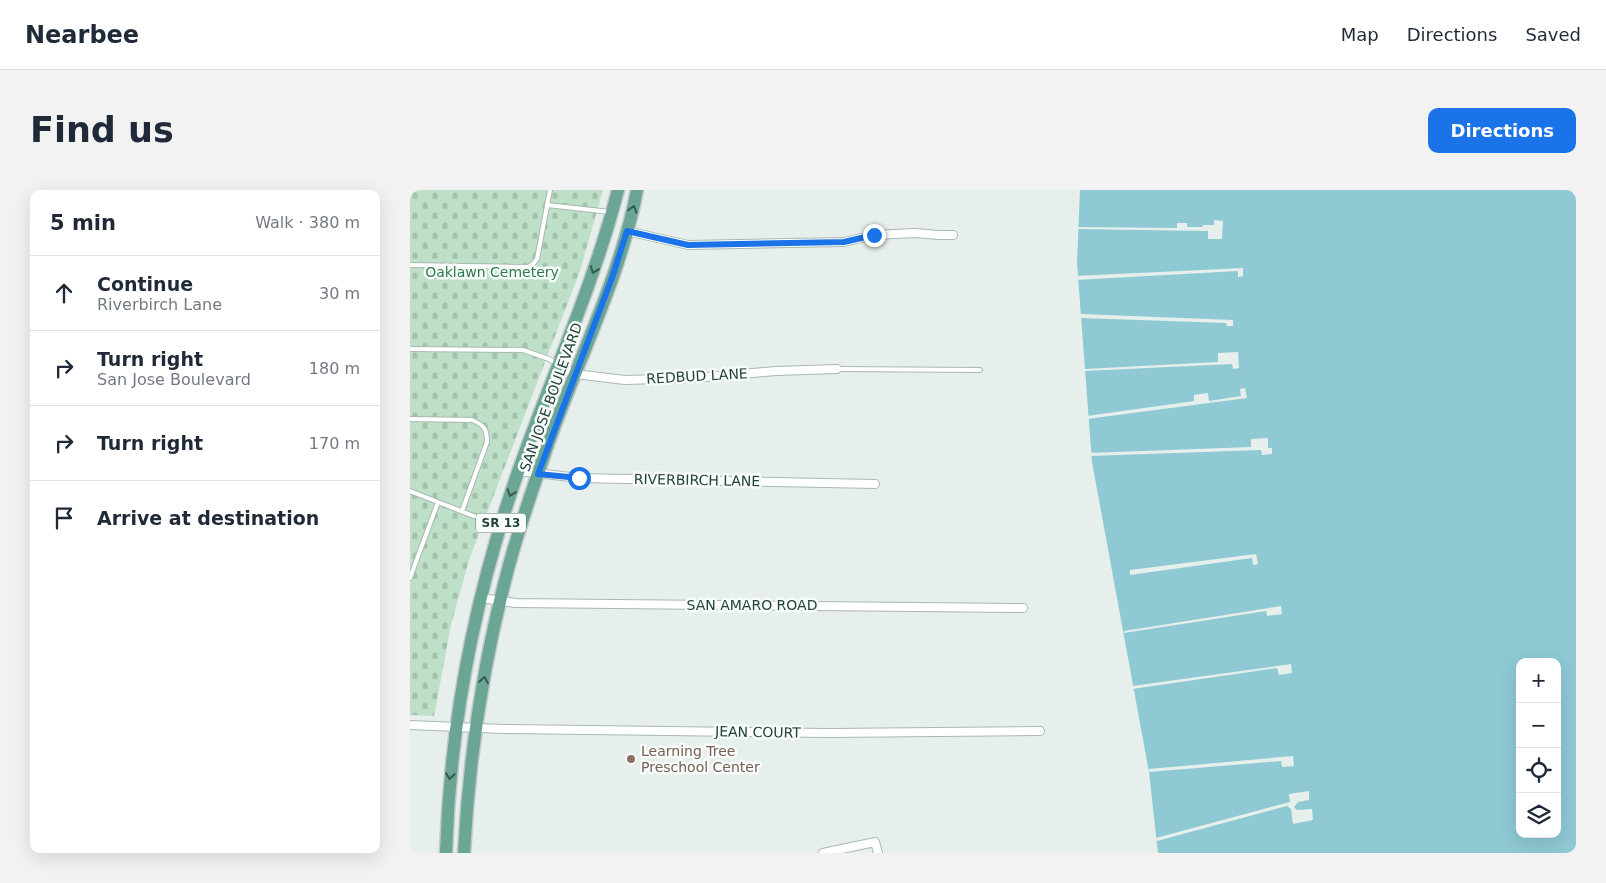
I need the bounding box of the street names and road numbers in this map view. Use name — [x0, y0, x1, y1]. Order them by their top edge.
street label: SAN JOSE BOULEVARD — [517, 320, 585, 474]
street label: REDBUD LANE — [646, 365, 748, 387]
street label: RIVERBIRCH LANE — [634, 471, 760, 489]
road number: SR 13 — [476, 513, 526, 532]
street label: SAN AMARO ROAD — [687, 597, 817, 613]
street label: JEAN COURT — [714, 723, 801, 741]

